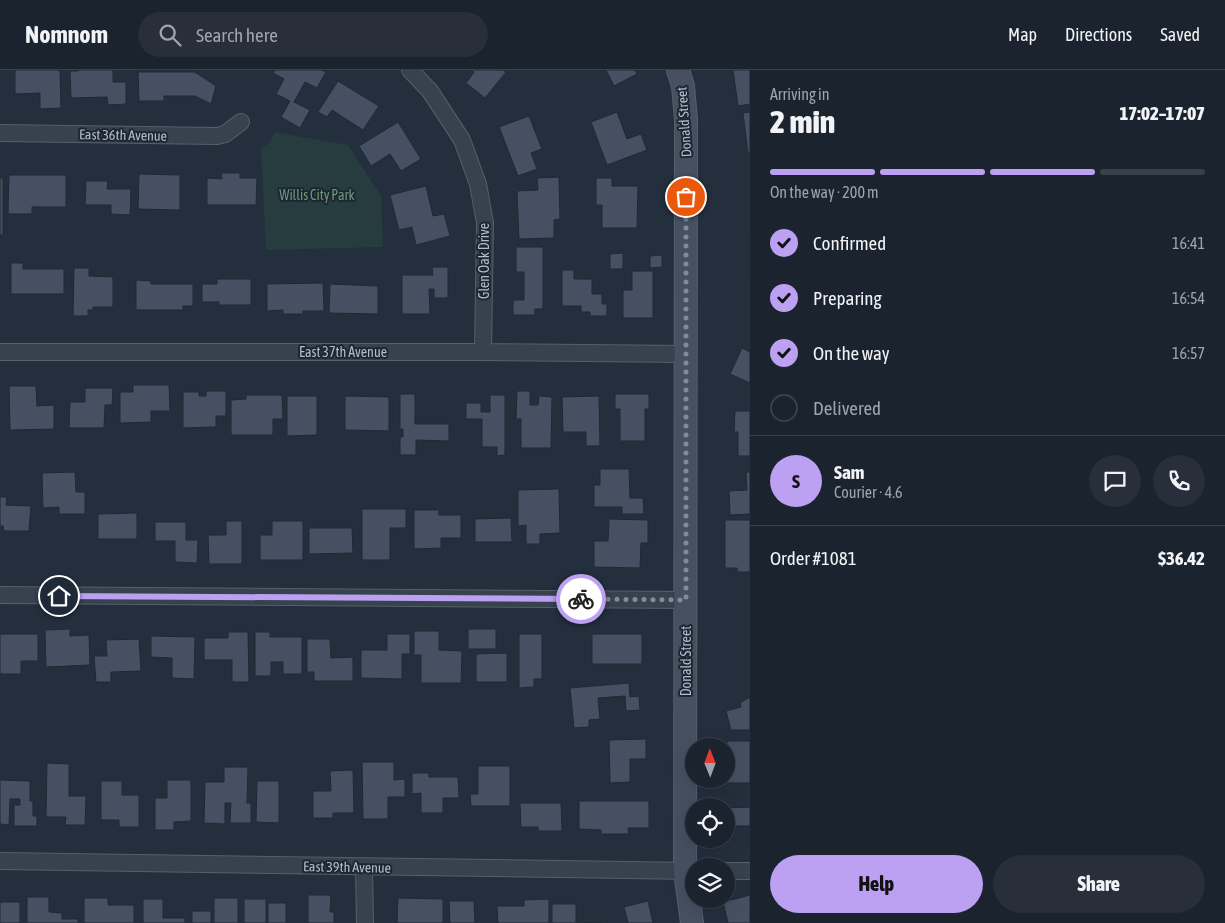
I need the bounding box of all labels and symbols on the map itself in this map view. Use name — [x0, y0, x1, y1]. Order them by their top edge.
street label: Donald Street — [674, 86, 694, 158]
street label: East 36th Avenue — [79, 126, 167, 144]
pin — [665, 176, 707, 218]
park label: Willis City Park — [279, 187, 355, 203]
street label: Glen Oak Drive — [476, 223, 492, 299]
street label: East 37th Avenue — [299, 344, 387, 360]
courier — [556, 574, 606, 624]
pin — [38, 575, 80, 617]
street label: Donald Street — [678, 626, 694, 696]
north arrow — [685, 738, 735, 788]
street label: East 39th Avenue — [303, 858, 391, 876]

